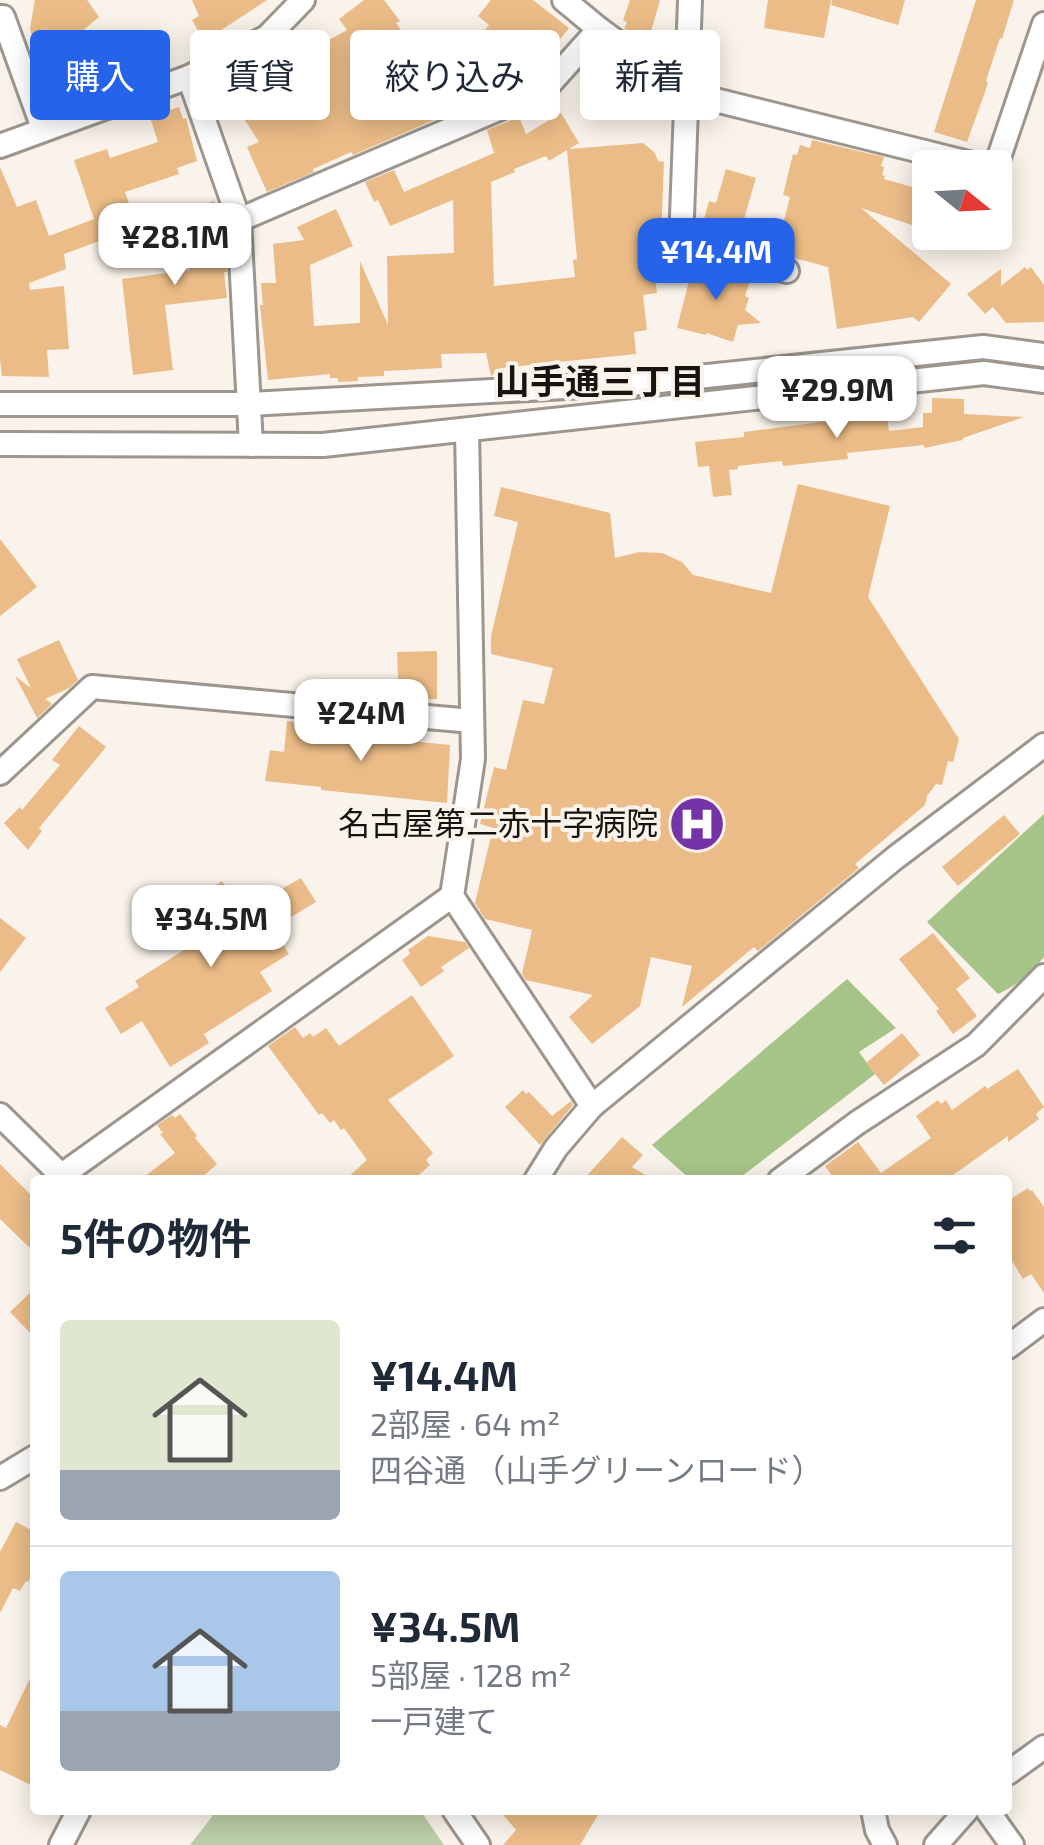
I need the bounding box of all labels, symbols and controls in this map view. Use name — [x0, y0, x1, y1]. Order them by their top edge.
chip: 購入 — [30, 30, 170, 120]
chip: 賃貸 — [190, 30, 330, 120]
chip: 絞り込み — [350, 30, 560, 120]
chip: 新着 — [580, 30, 720, 120]
north arrow — [912, 150, 1012, 250]
map controls — [912, 150, 1012, 250]
pin: ¥28.1M — [94, 203, 256, 288]
text: ¥28.1M — [120, 216, 230, 254]
pin: ¥14.4M — [635, 218, 797, 303]
text: ¥14.4M — [660, 231, 772, 269]
pin: ¥29.9M — [756, 356, 918, 441]
district label: 山手通三丁目 — [495, 359, 705, 401]
text: ¥29.9M — [780, 369, 894, 407]
pin: ¥24M — [302, 679, 420, 764]
text: ¥24M — [316, 692, 406, 730]
hospital icon: 名古屋第二赤十字病院 — [667, 794, 727, 854]
place label: 名古屋第二赤十字病院 — [338, 803, 658, 841]
pin: ¥34.5M — [130, 885, 292, 970]
text: ¥34.5M — [154, 898, 268, 936]
icon: filters — [927, 1208, 982, 1263]
text: 5件の物件 — [60, 1212, 251, 1262]
text: ¥14.4M — [370, 1349, 518, 1399]
icon: home — [140, 1360, 260, 1480]
text: 2部屋 · 64 m² — [370, 1404, 560, 1442]
text: 四谷通 （山手グリーンロード） — [370, 1450, 824, 1488]
text: ¥34.5M — [370, 1600, 520, 1650]
icon: home — [140, 1611, 260, 1731]
text: 5部屋 · 128 m² — [370, 1655, 572, 1693]
text: 一戸建て — [370, 1701, 498, 1739]

